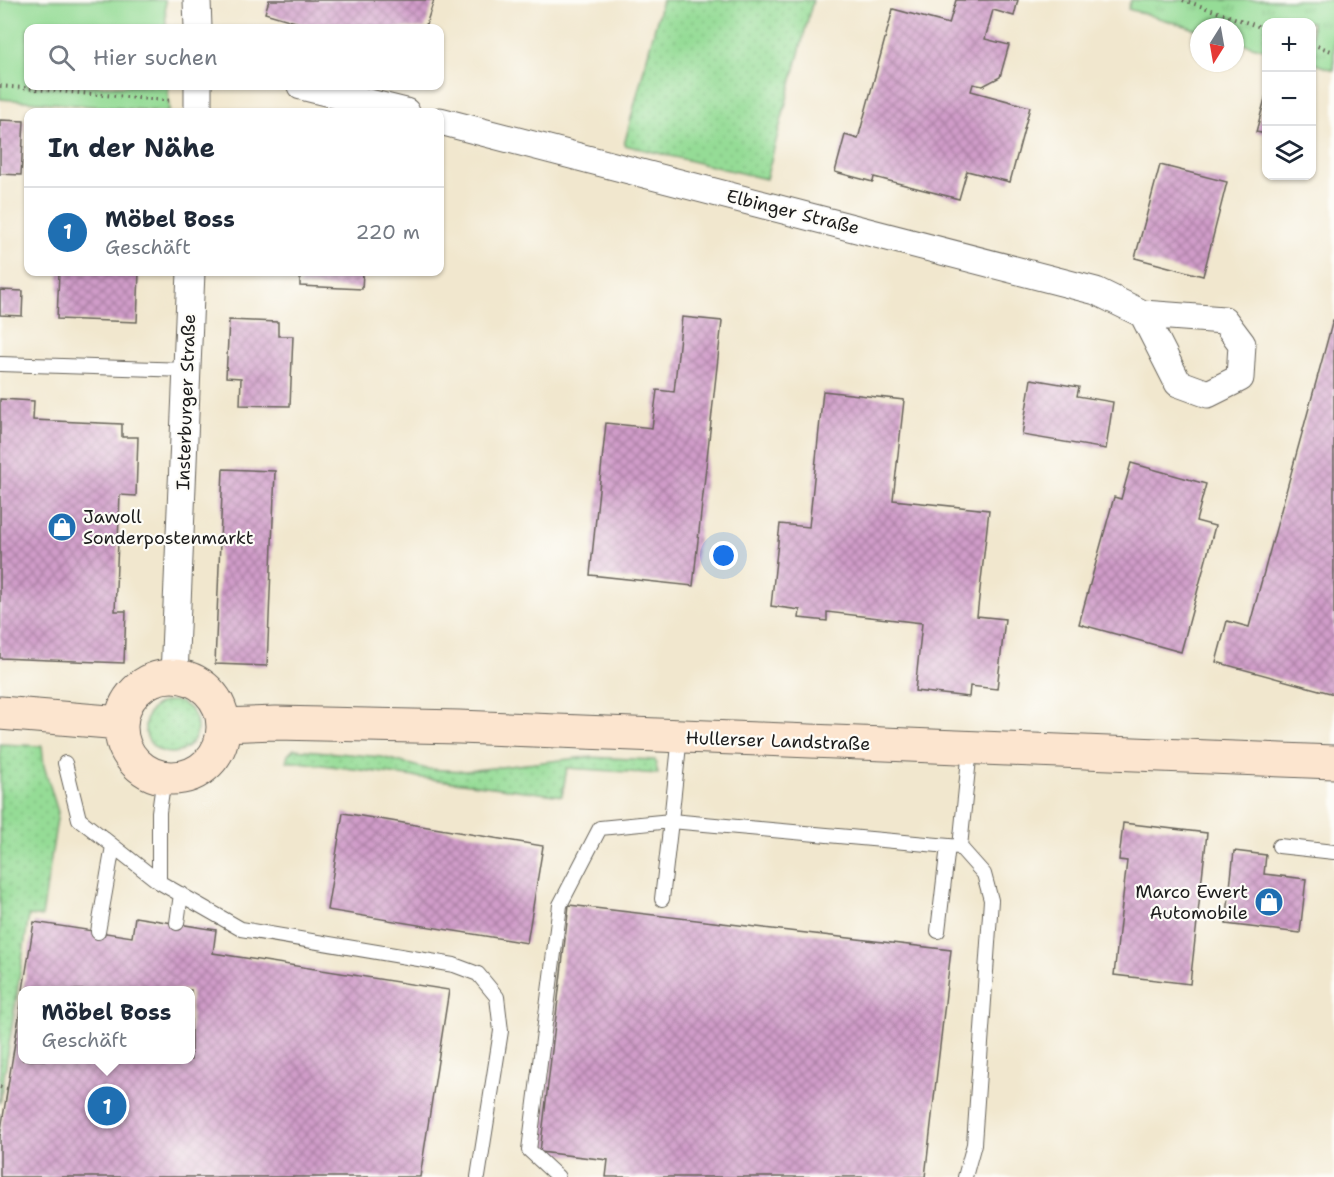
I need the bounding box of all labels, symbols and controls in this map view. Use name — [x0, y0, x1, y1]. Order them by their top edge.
north arrow — [1190, 18, 1244, 72]
map controls — [1262, 18, 1316, 180]
button: + — [1262, 18, 1316, 72]
search box — [24, 24, 444, 90]
icon: search — [45, 41, 78, 74]
text: Hier suchen — [93, 43, 218, 72]
button: − — [1262, 72, 1316, 126]
button: layers — [1262, 126, 1316, 180]
text: In der Nähe — [48, 130, 215, 165]
street label: Elbinger Straße — [724, 184, 862, 240]
text: Möbel Boss — [105, 205, 235, 234]
text: 1 — [63, 219, 72, 245]
text: 220 m — [356, 219, 420, 245]
text: Geschäft — [105, 234, 191, 260]
street label: Insterburger Straße — [171, 314, 201, 490]
place label: Jawoll Sonderpostenmarkt — [83, 505, 254, 550]
shop icon: Jawoll Sonderpostenmarkt — [46, 511, 78, 543]
your location — [709, 541, 738, 570]
street label: Hullerser Landstraße — [685, 726, 871, 756]
place label: Marco Ewert Automobile — [1135, 880, 1248, 925]
shop icon: Marco Ewert Automobile — [1253, 886, 1285, 918]
popup — [18, 986, 195, 1064]
text: Möbel Boss — [42, 998, 171, 1027]
text: Geschäft — [42, 1027, 127, 1053]
pin: 1 — [88, 1084, 126, 1128]

